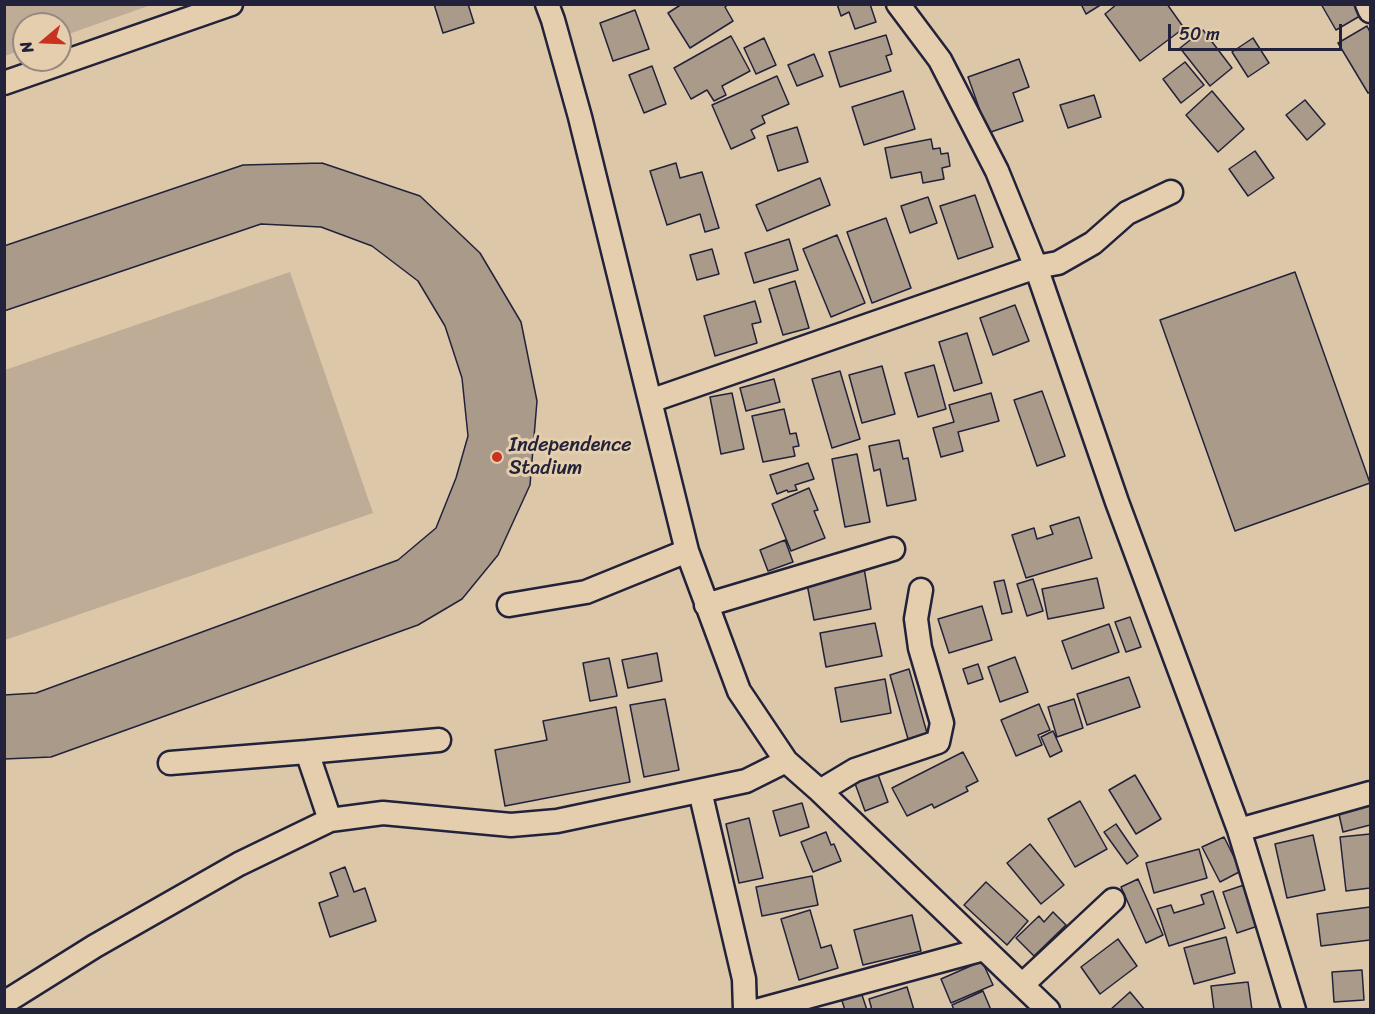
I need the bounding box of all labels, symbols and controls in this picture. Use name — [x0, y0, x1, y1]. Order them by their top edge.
north arrow — [12, 12, 72, 72]
scale bar — [1171, 12, 1345, 50]
text: 50 m — [1179, 18, 1220, 50]
text: N — [11, 37, 42, 57]
place label: Independence Stadium — [509, 434, 631, 481]
marker: Independence Stadium — [490, 450, 504, 464]

